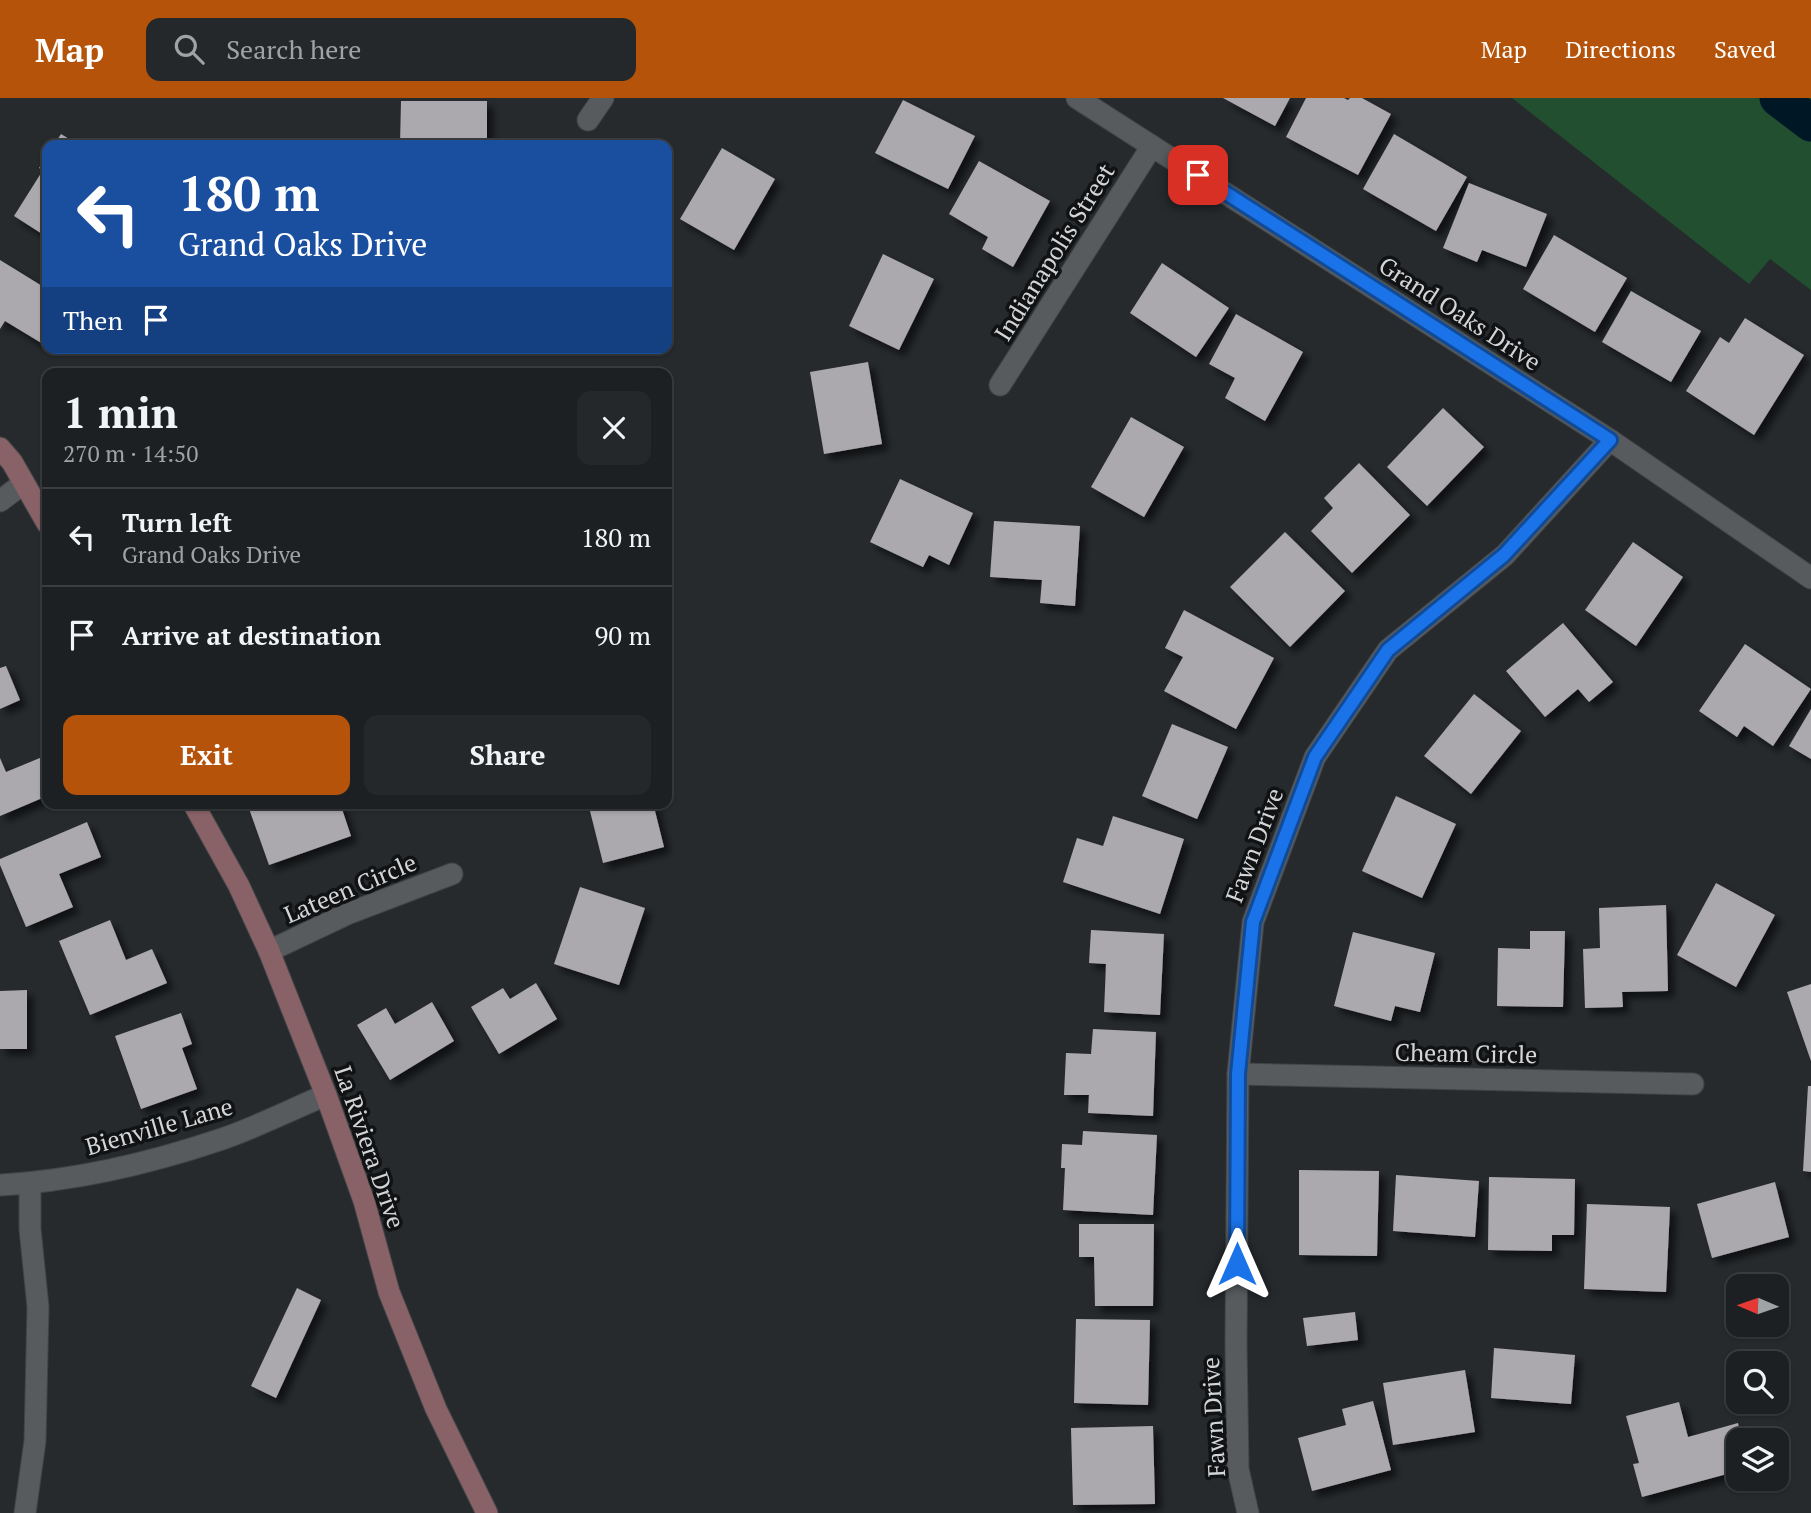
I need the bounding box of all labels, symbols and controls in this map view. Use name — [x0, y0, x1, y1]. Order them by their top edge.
search box — [146, 18, 636, 81]
text: Map — [35, 28, 104, 71]
icon: search — [170, 30, 208, 68]
text: Search here — [226, 32, 361, 66]
text: Map — [1481, 33, 1527, 65]
text: Directions — [1565, 33, 1676, 65]
text: Saved — [1714, 33, 1776, 65]
pin — [1168, 145, 1228, 205]
icon: arrive — [1179, 156, 1217, 194]
street label: Indianapolis Street — [987, 157, 1121, 347]
text: 180 m — [178, 160, 320, 225]
icon: left — [63, 168, 154, 259]
text: Grand Oaks Drive — [178, 223, 427, 265]
street label: Grand Oaks Drive — [1373, 249, 1547, 377]
icon: arrive — [137, 301, 175, 339]
text: Then — [63, 303, 123, 337]
text: 1 min — [63, 384, 178, 440]
button: close — [577, 391, 651, 465]
text: 270 m · 14:50 — [63, 438, 198, 469]
text: Turn left — [122, 505, 232, 539]
icon: left — [63, 518, 101, 556]
text: 180 m — [581, 520, 651, 554]
text: Grand Oaks Drive — [122, 539, 301, 570]
icon: arrive — [63, 616, 101, 654]
text: Arrive at destination — [122, 618, 381, 652]
text: 90 m — [595, 618, 651, 652]
button: Exit — [63, 715, 350, 795]
button: Share — [364, 715, 651, 795]
street label: Fawn Drive — [1218, 783, 1290, 907]
street label: Lateen Circle — [279, 846, 421, 930]
street label: Cheam Circle — [1394, 1036, 1538, 1070]
street label: La Riviera Drive — [327, 1062, 413, 1232]
street label: Bienville Lane — [82, 1090, 236, 1162]
position arrow — [1200, 1227, 1274, 1301]
north arrow — [1726, 1274, 1788, 1337]
map controls — [1726, 1274, 1789, 1491]
button: search — [1726, 1351, 1789, 1414]
street label: Fawn Drive — [1194, 1356, 1232, 1478]
button: layers — [1726, 1428, 1789, 1491]

